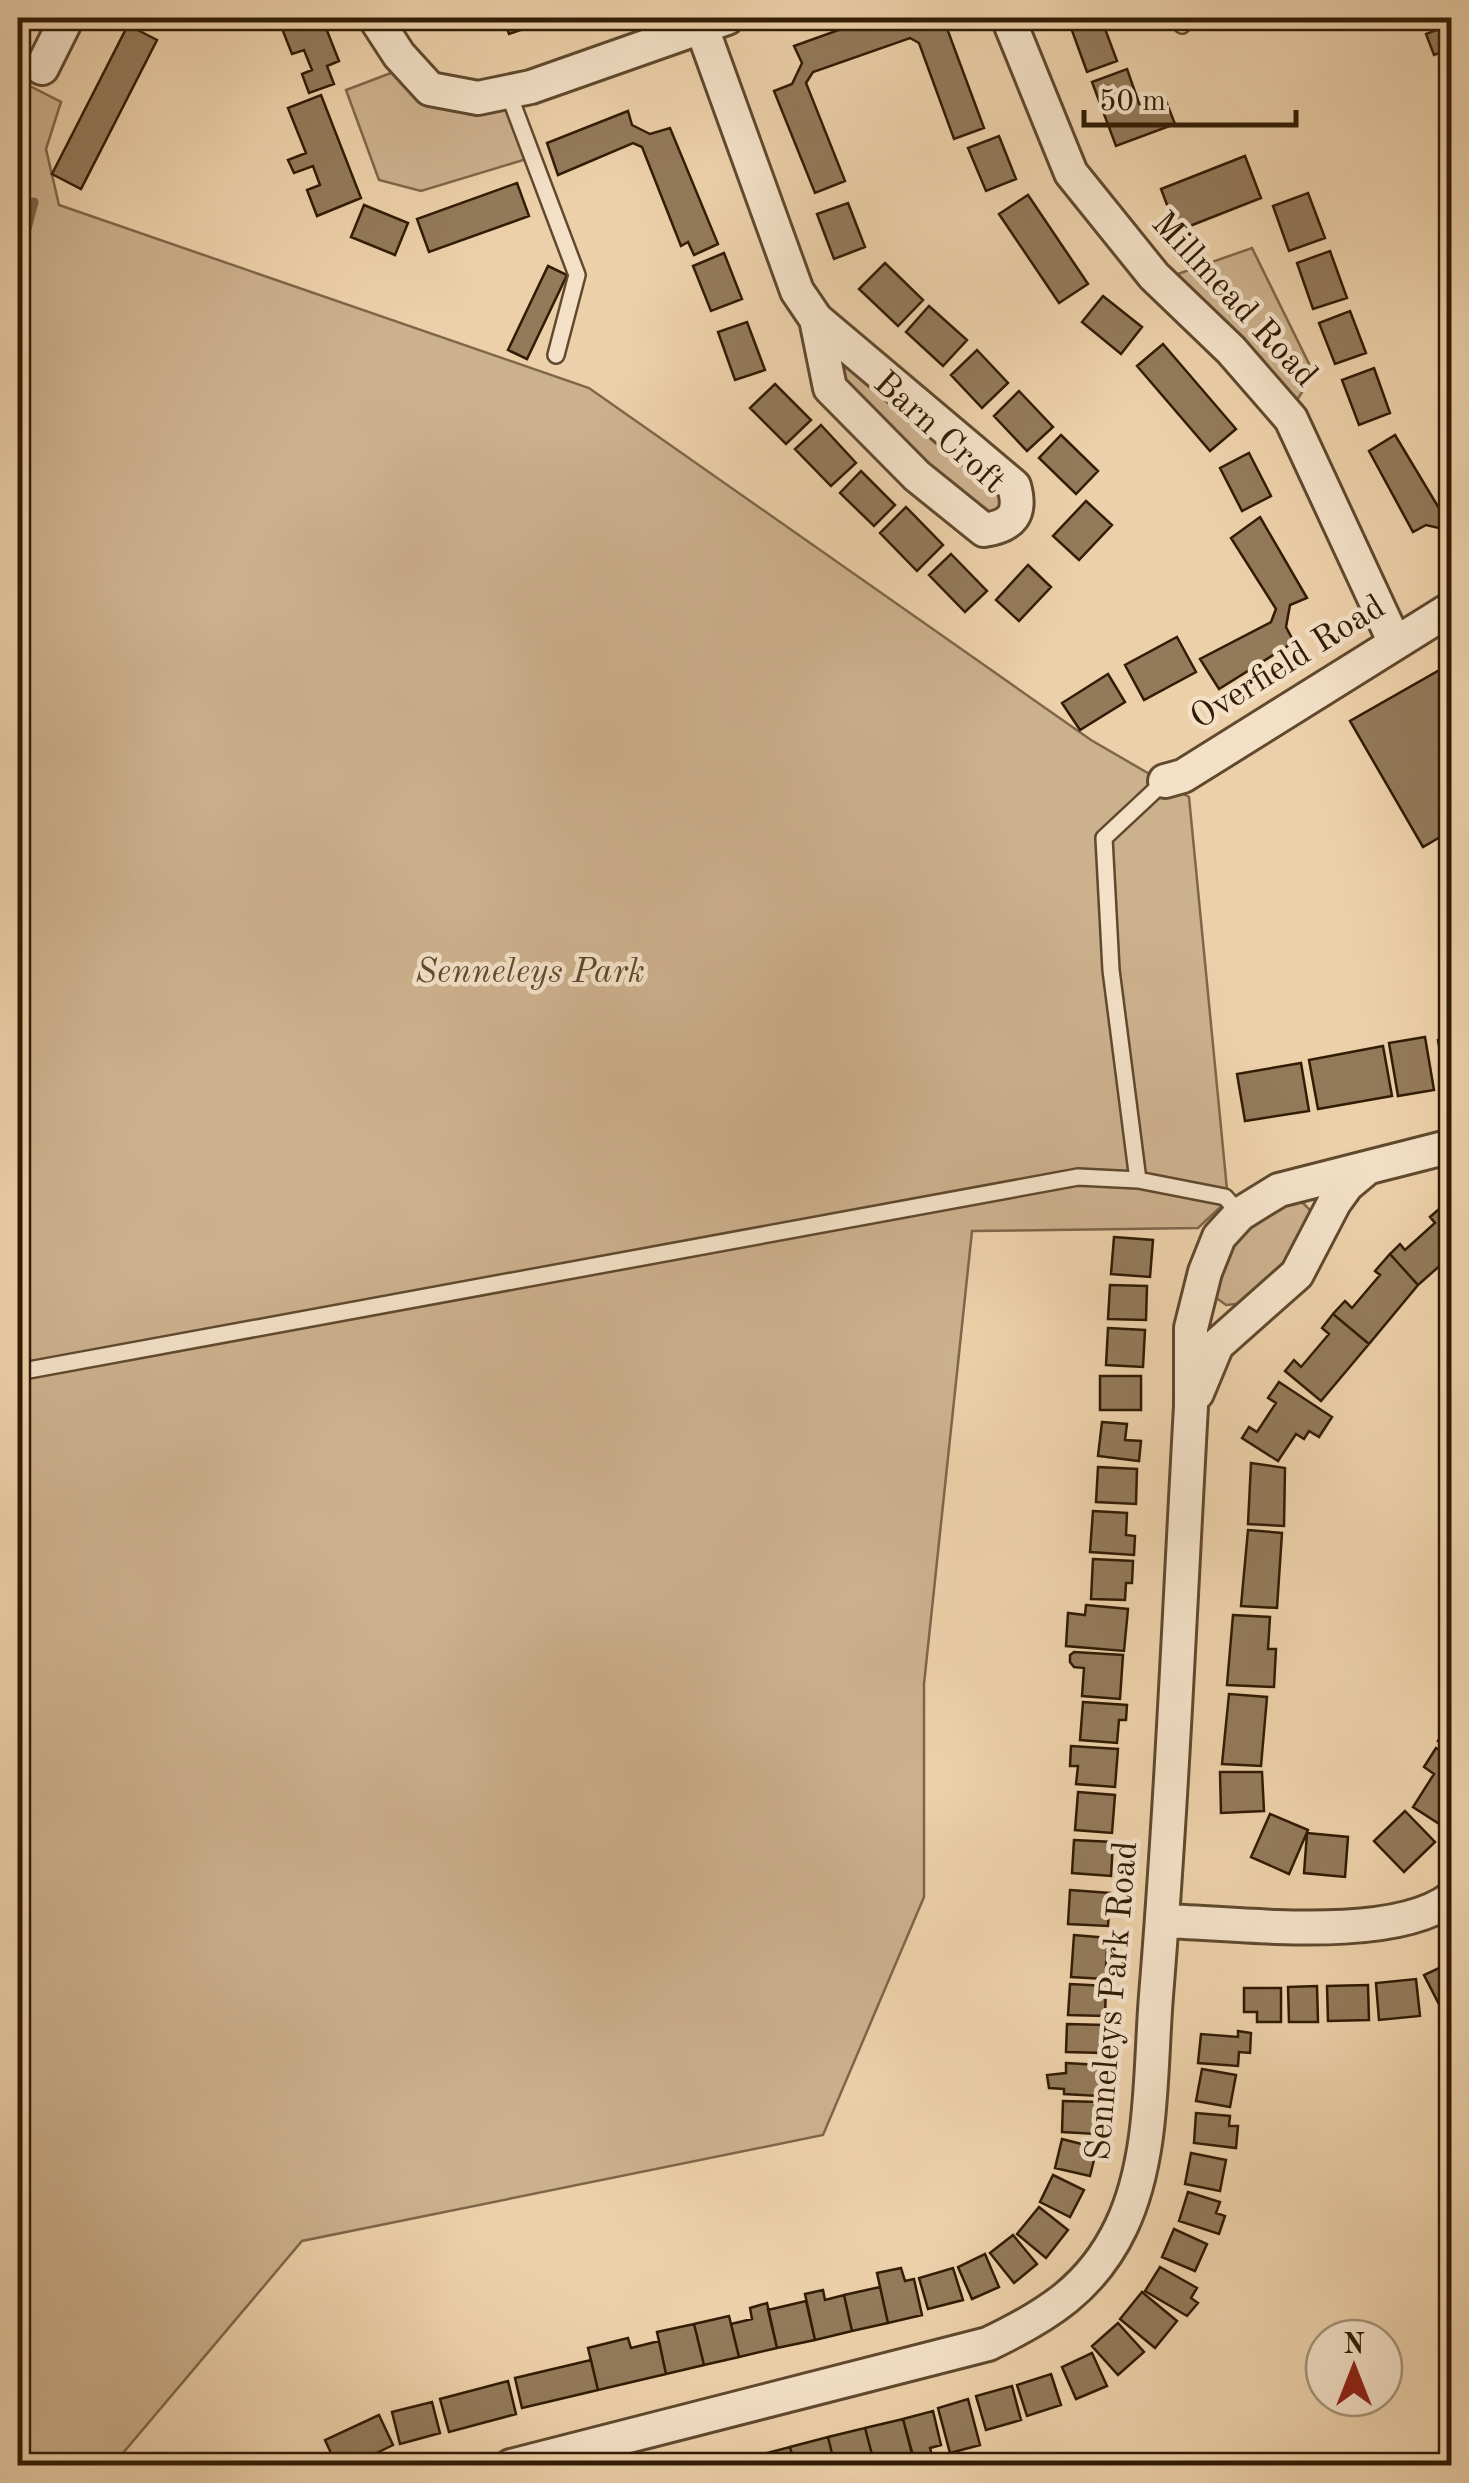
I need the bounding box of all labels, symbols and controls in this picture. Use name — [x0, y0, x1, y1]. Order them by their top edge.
scale bar — [1084, 65, 1296, 127]
text: 50 m — [1099, 87, 1166, 117]
street label: Millmead Road — [1145, 206, 1323, 394]
street label: Barn Croft — [867, 365, 1011, 501]
street label: Overfield Road — [1185, 589, 1391, 737]
park label: Senneleys Park — [415, 955, 645, 990]
street label: Senneleys Park Road — [1082, 1840, 1144, 2162]
north arrow — [1304, 2318, 1404, 2418]
text: N — [1343, 2332, 1365, 2360]

